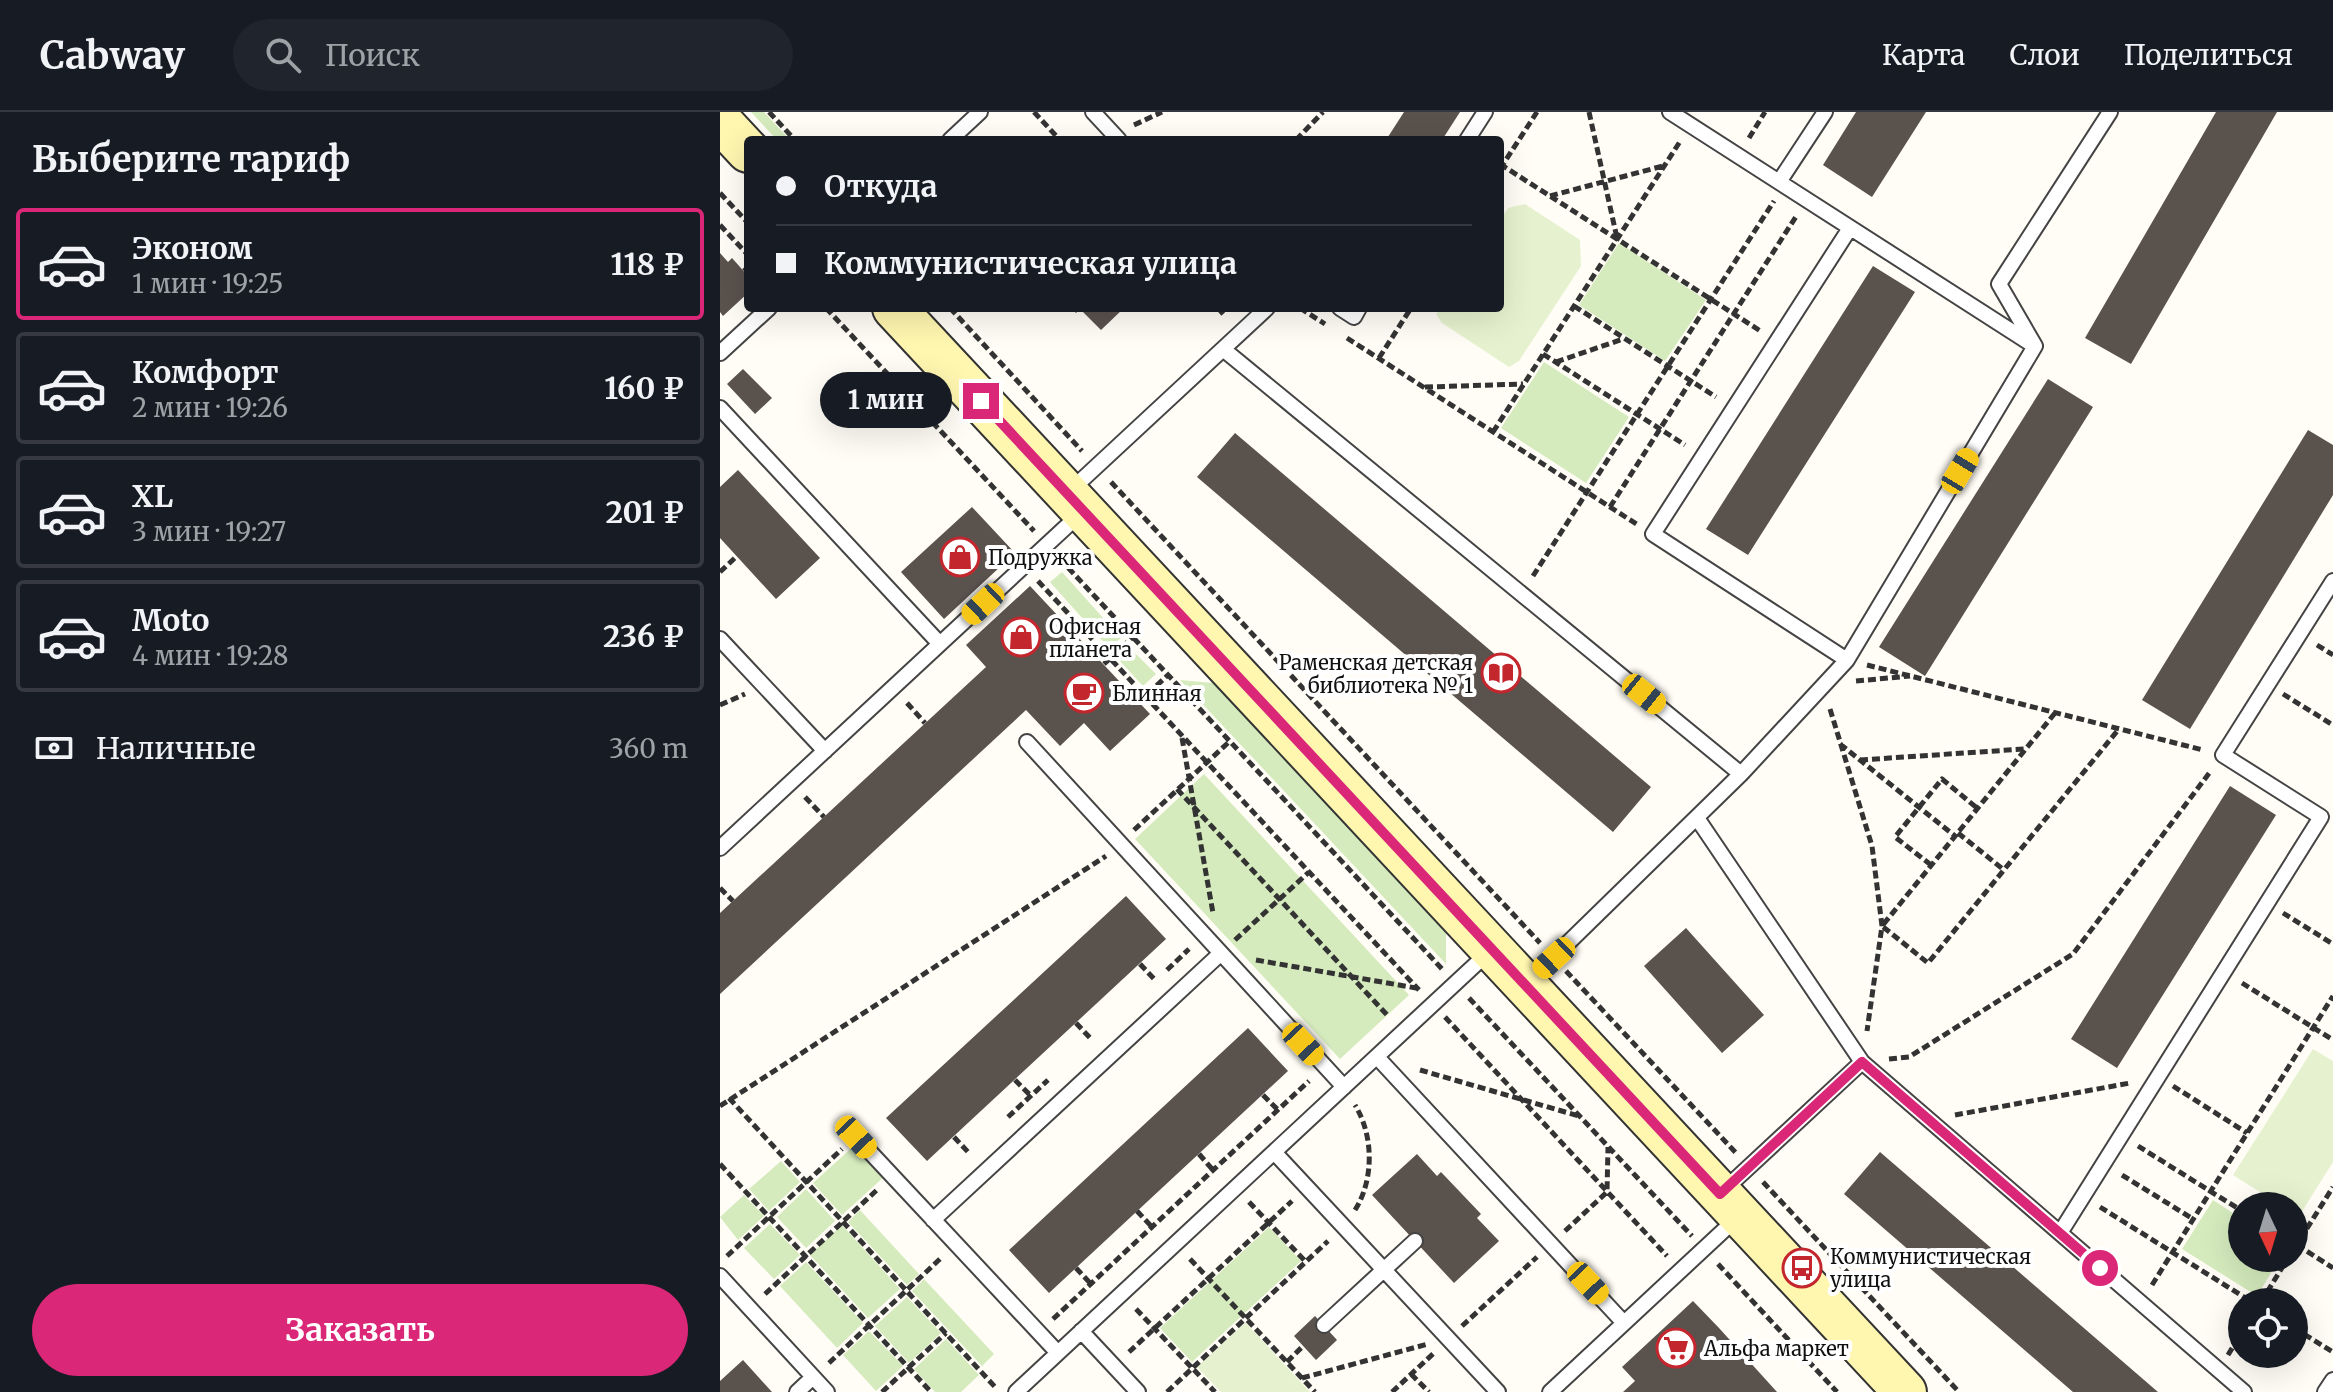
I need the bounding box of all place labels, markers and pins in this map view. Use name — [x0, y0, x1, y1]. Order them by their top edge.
shop icon: Подружка — [939, 536, 981, 578]
place label: Подружка — [988, 545, 1093, 570]
place label: Офисная планета — [1049, 614, 1141, 662]
shop icon: Офисная планета — [1000, 616, 1042, 658]
place label: Раменская детская библиотека № 1 — [1279, 650, 1473, 698]
library icon: Раменская детская библиотека № 1 — [1480, 652, 1522, 694]
cafe icon: Блинная — [1063, 672, 1105, 714]
place label: Блинная — [1112, 681, 1202, 706]
place label: Коммунистическая улица — [1830, 1244, 2031, 1292]
bus stop icon: Коммунистическая улица — [1781, 1247, 1823, 1289]
supermarket icon: Альфа маркет — [1655, 1327, 1697, 1369]
place label: Альфа маркет — [1703, 1336, 1849, 1361]

